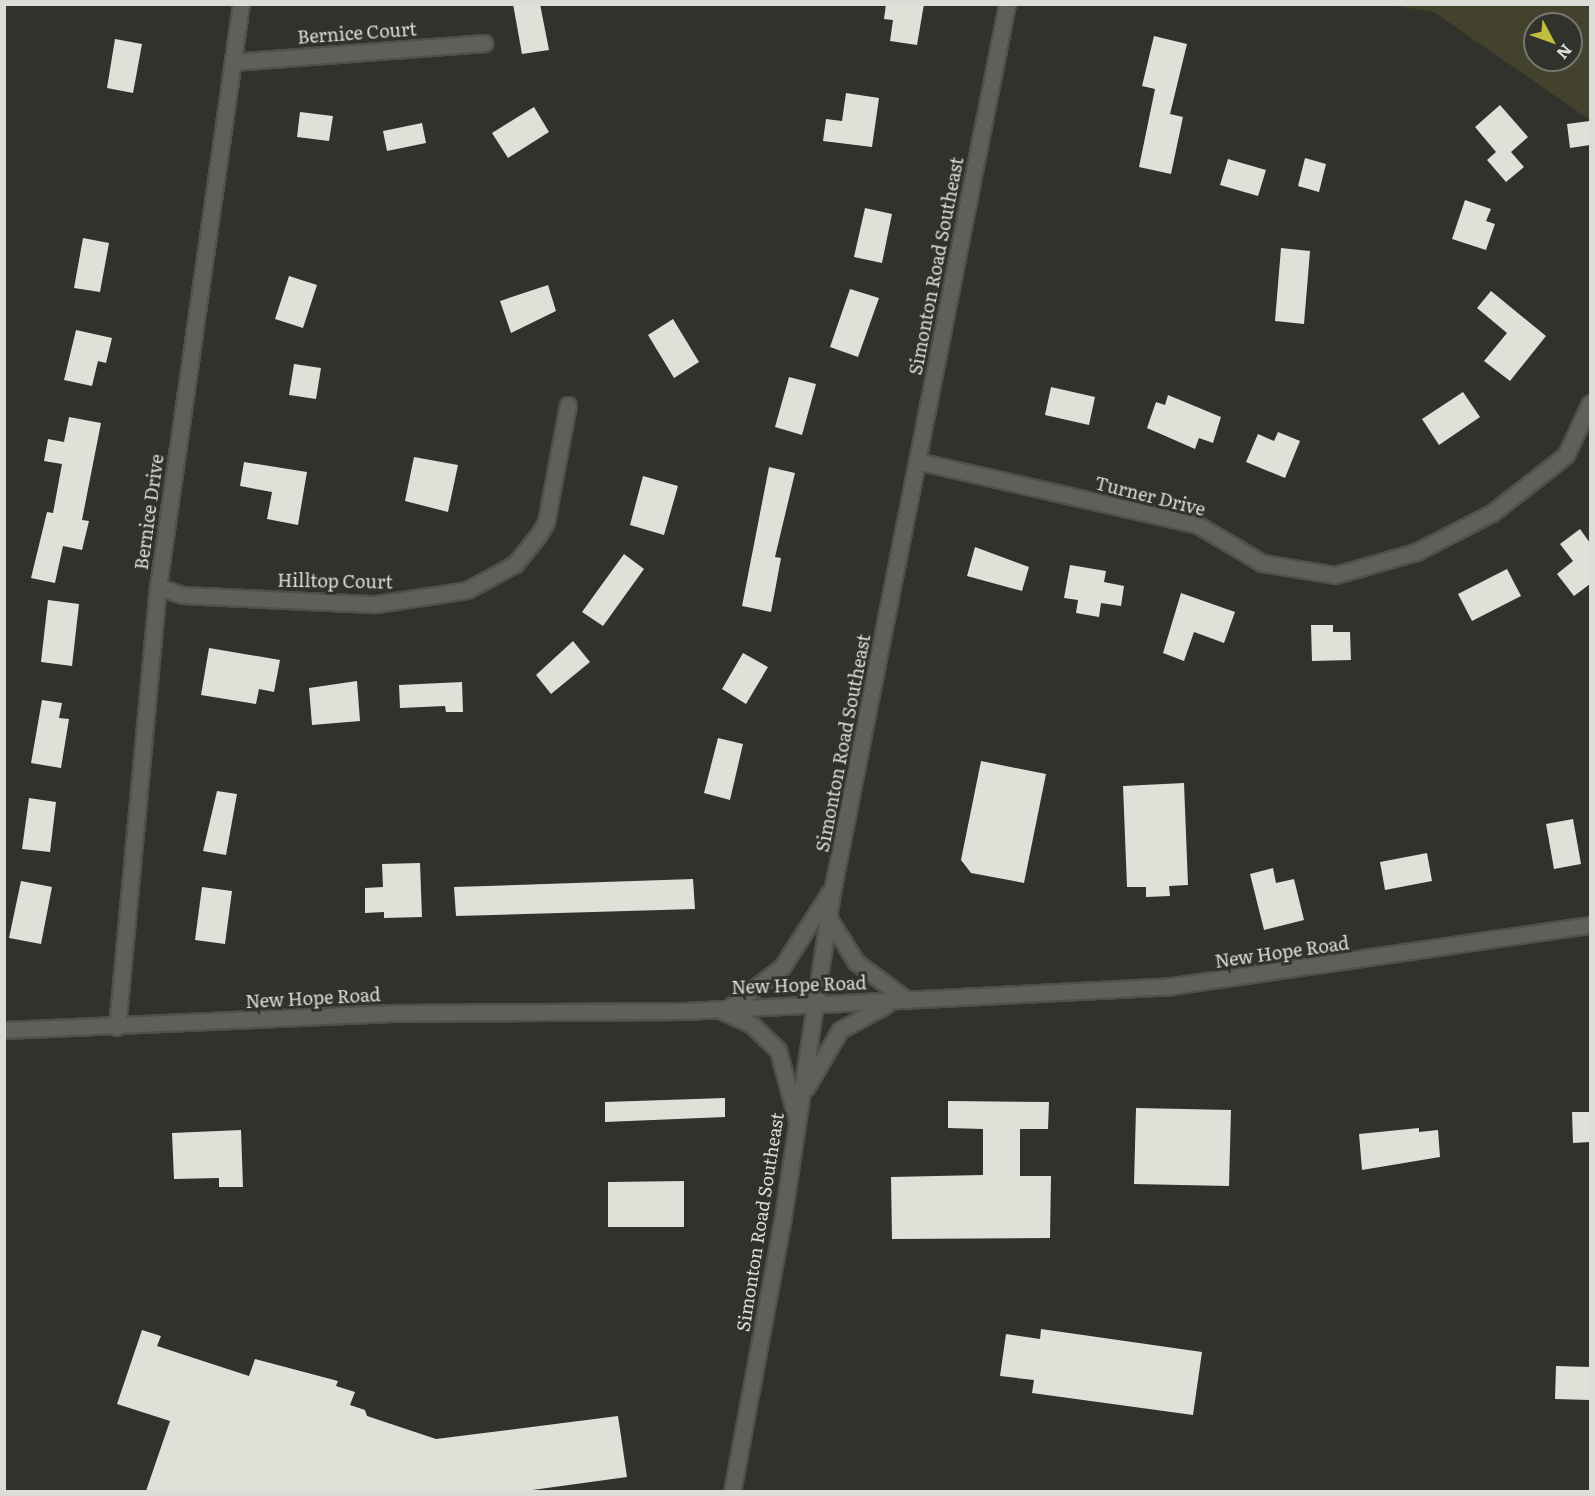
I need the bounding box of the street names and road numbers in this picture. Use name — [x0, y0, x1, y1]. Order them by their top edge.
street label: Bernice Court — [297, 18, 417, 48]
street label: Simonton Road Southeast — [904, 155, 968, 377]
street label: Bernice Drive — [130, 453, 168, 571]
street label: Turner Drive — [1092, 472, 1208, 520]
street label: Hilltop Court — [277, 569, 393, 593]
street label: Simonton Road Southeast — [811, 632, 875, 854]
street label: New Hope Road — [1213, 932, 1351, 972]
street label: New Hope Road — [731, 972, 867, 998]
street label: New Hope Road — [245, 984, 381, 1012]
street label: Simonton Road Southeast — [732, 1111, 788, 1333]

